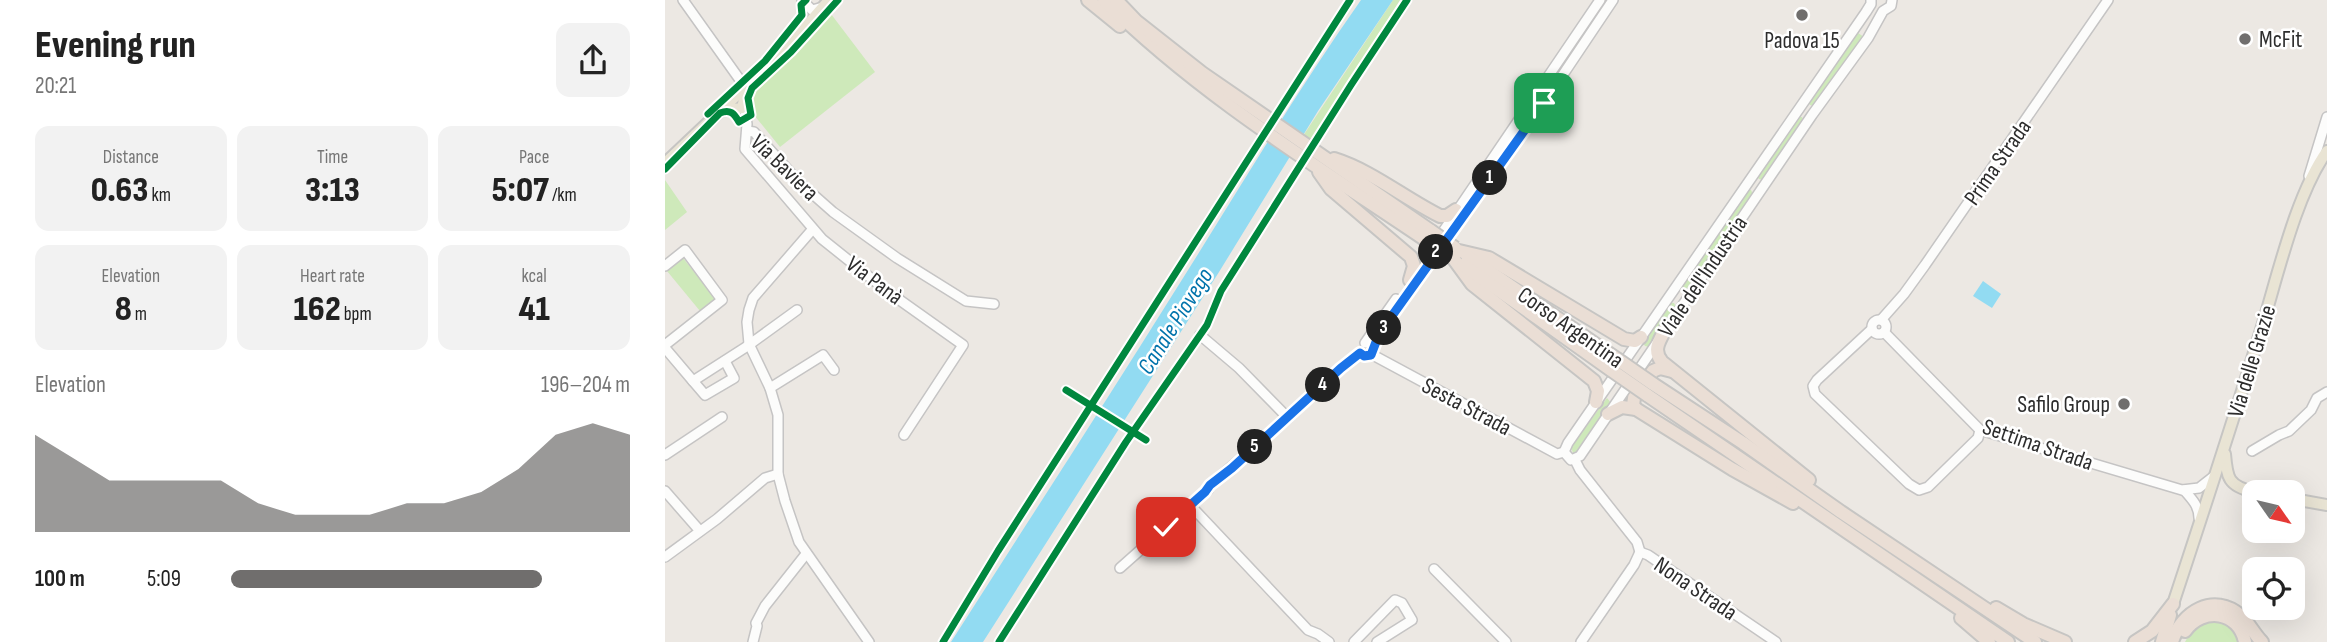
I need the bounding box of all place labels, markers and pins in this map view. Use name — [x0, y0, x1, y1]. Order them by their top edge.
marker: Padova 15 — [1794, 7, 1810, 23]
place label: McFit — [2259, 26, 2302, 54]
place label: Padova 15 — [1764, 27, 1840, 55]
marker: McFit — [2237, 31, 2253, 47]
pin — [1514, 73, 1574, 133]
pin: 1 — [1473, 160, 1507, 196]
pin: 2 — [1419, 234, 1453, 270]
pin: 3 — [1367, 310, 1401, 346]
pin: 4 — [1305, 368, 1341, 402]
place label: Safilo Group — [2017, 391, 2110, 419]
marker: Safilo Group — [2116, 396, 2132, 412]
pin: 5 — [1237, 430, 1273, 464]
pin — [1136, 497, 1196, 557]

